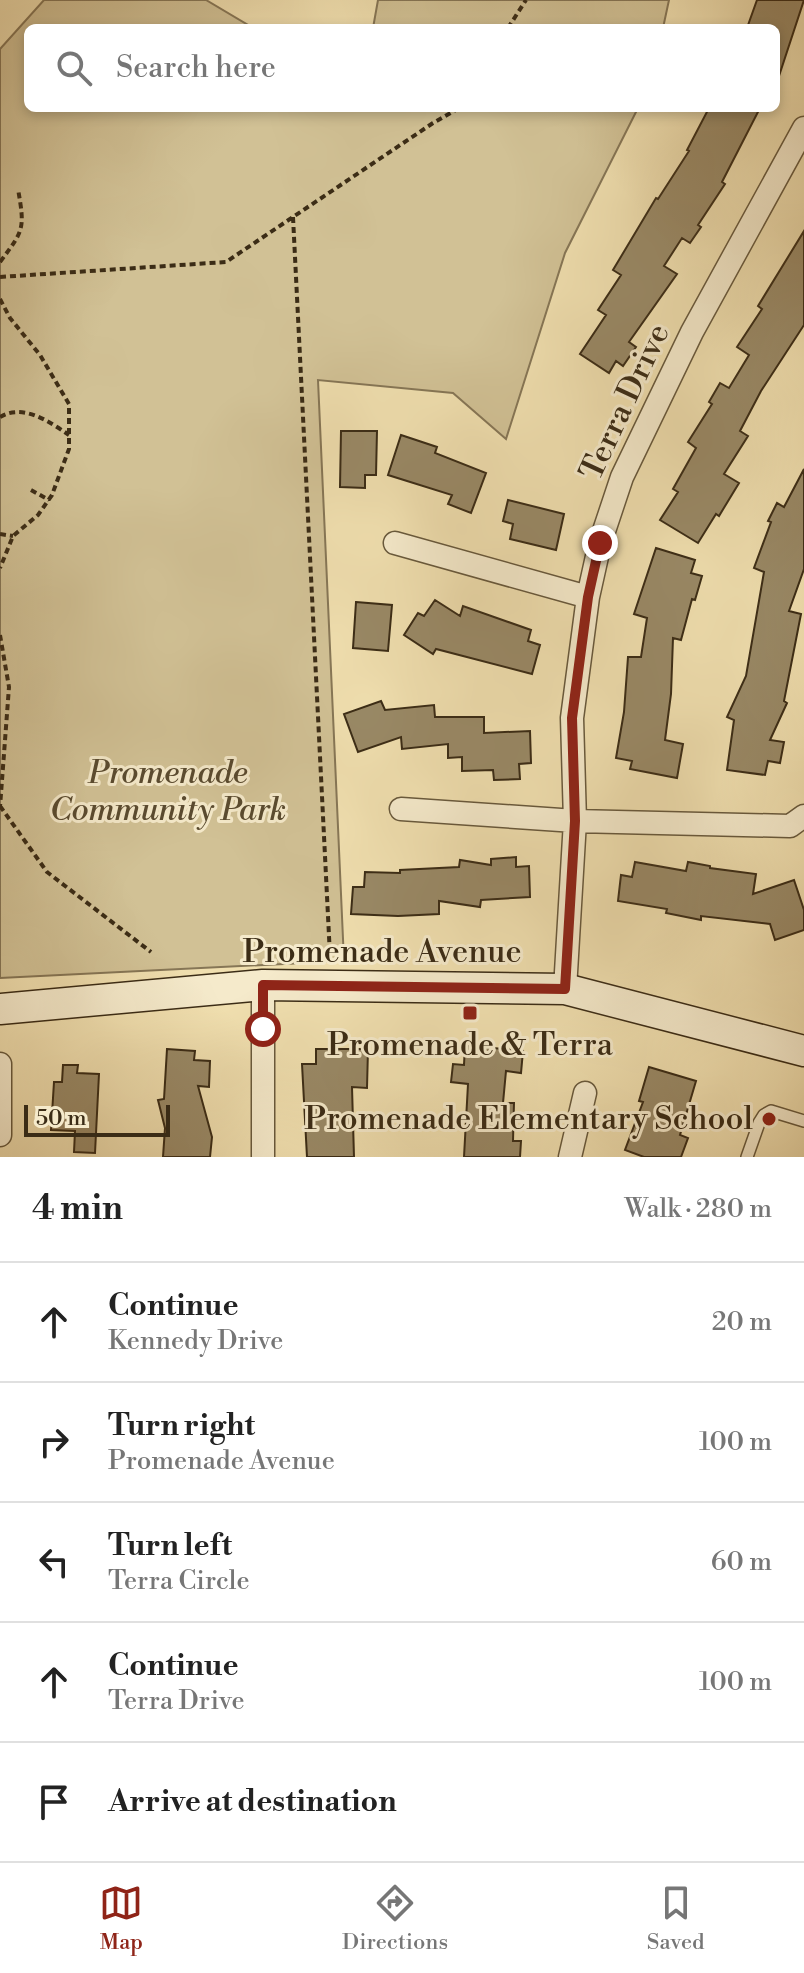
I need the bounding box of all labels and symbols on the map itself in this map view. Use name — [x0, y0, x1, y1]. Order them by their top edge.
street label: Terra Drive — [571, 317, 679, 487]
route end — [582, 525, 618, 561]
park label: Promenade Community Park — [50, 753, 286, 830]
street label: Promenade Avenue — [242, 932, 522, 972]
marker: Promenade & Terra — [461, 1004, 479, 1022]
route start — [245, 1011, 281, 1047]
place label: Promenade & Terra — [327, 1025, 614, 1065]
place label: Promenade Elementary School — [304, 1099, 754, 1139]
scale bar — [24, 1101, 170, 1137]
marker: Promenade Elementary School — [760, 1110, 778, 1128]

